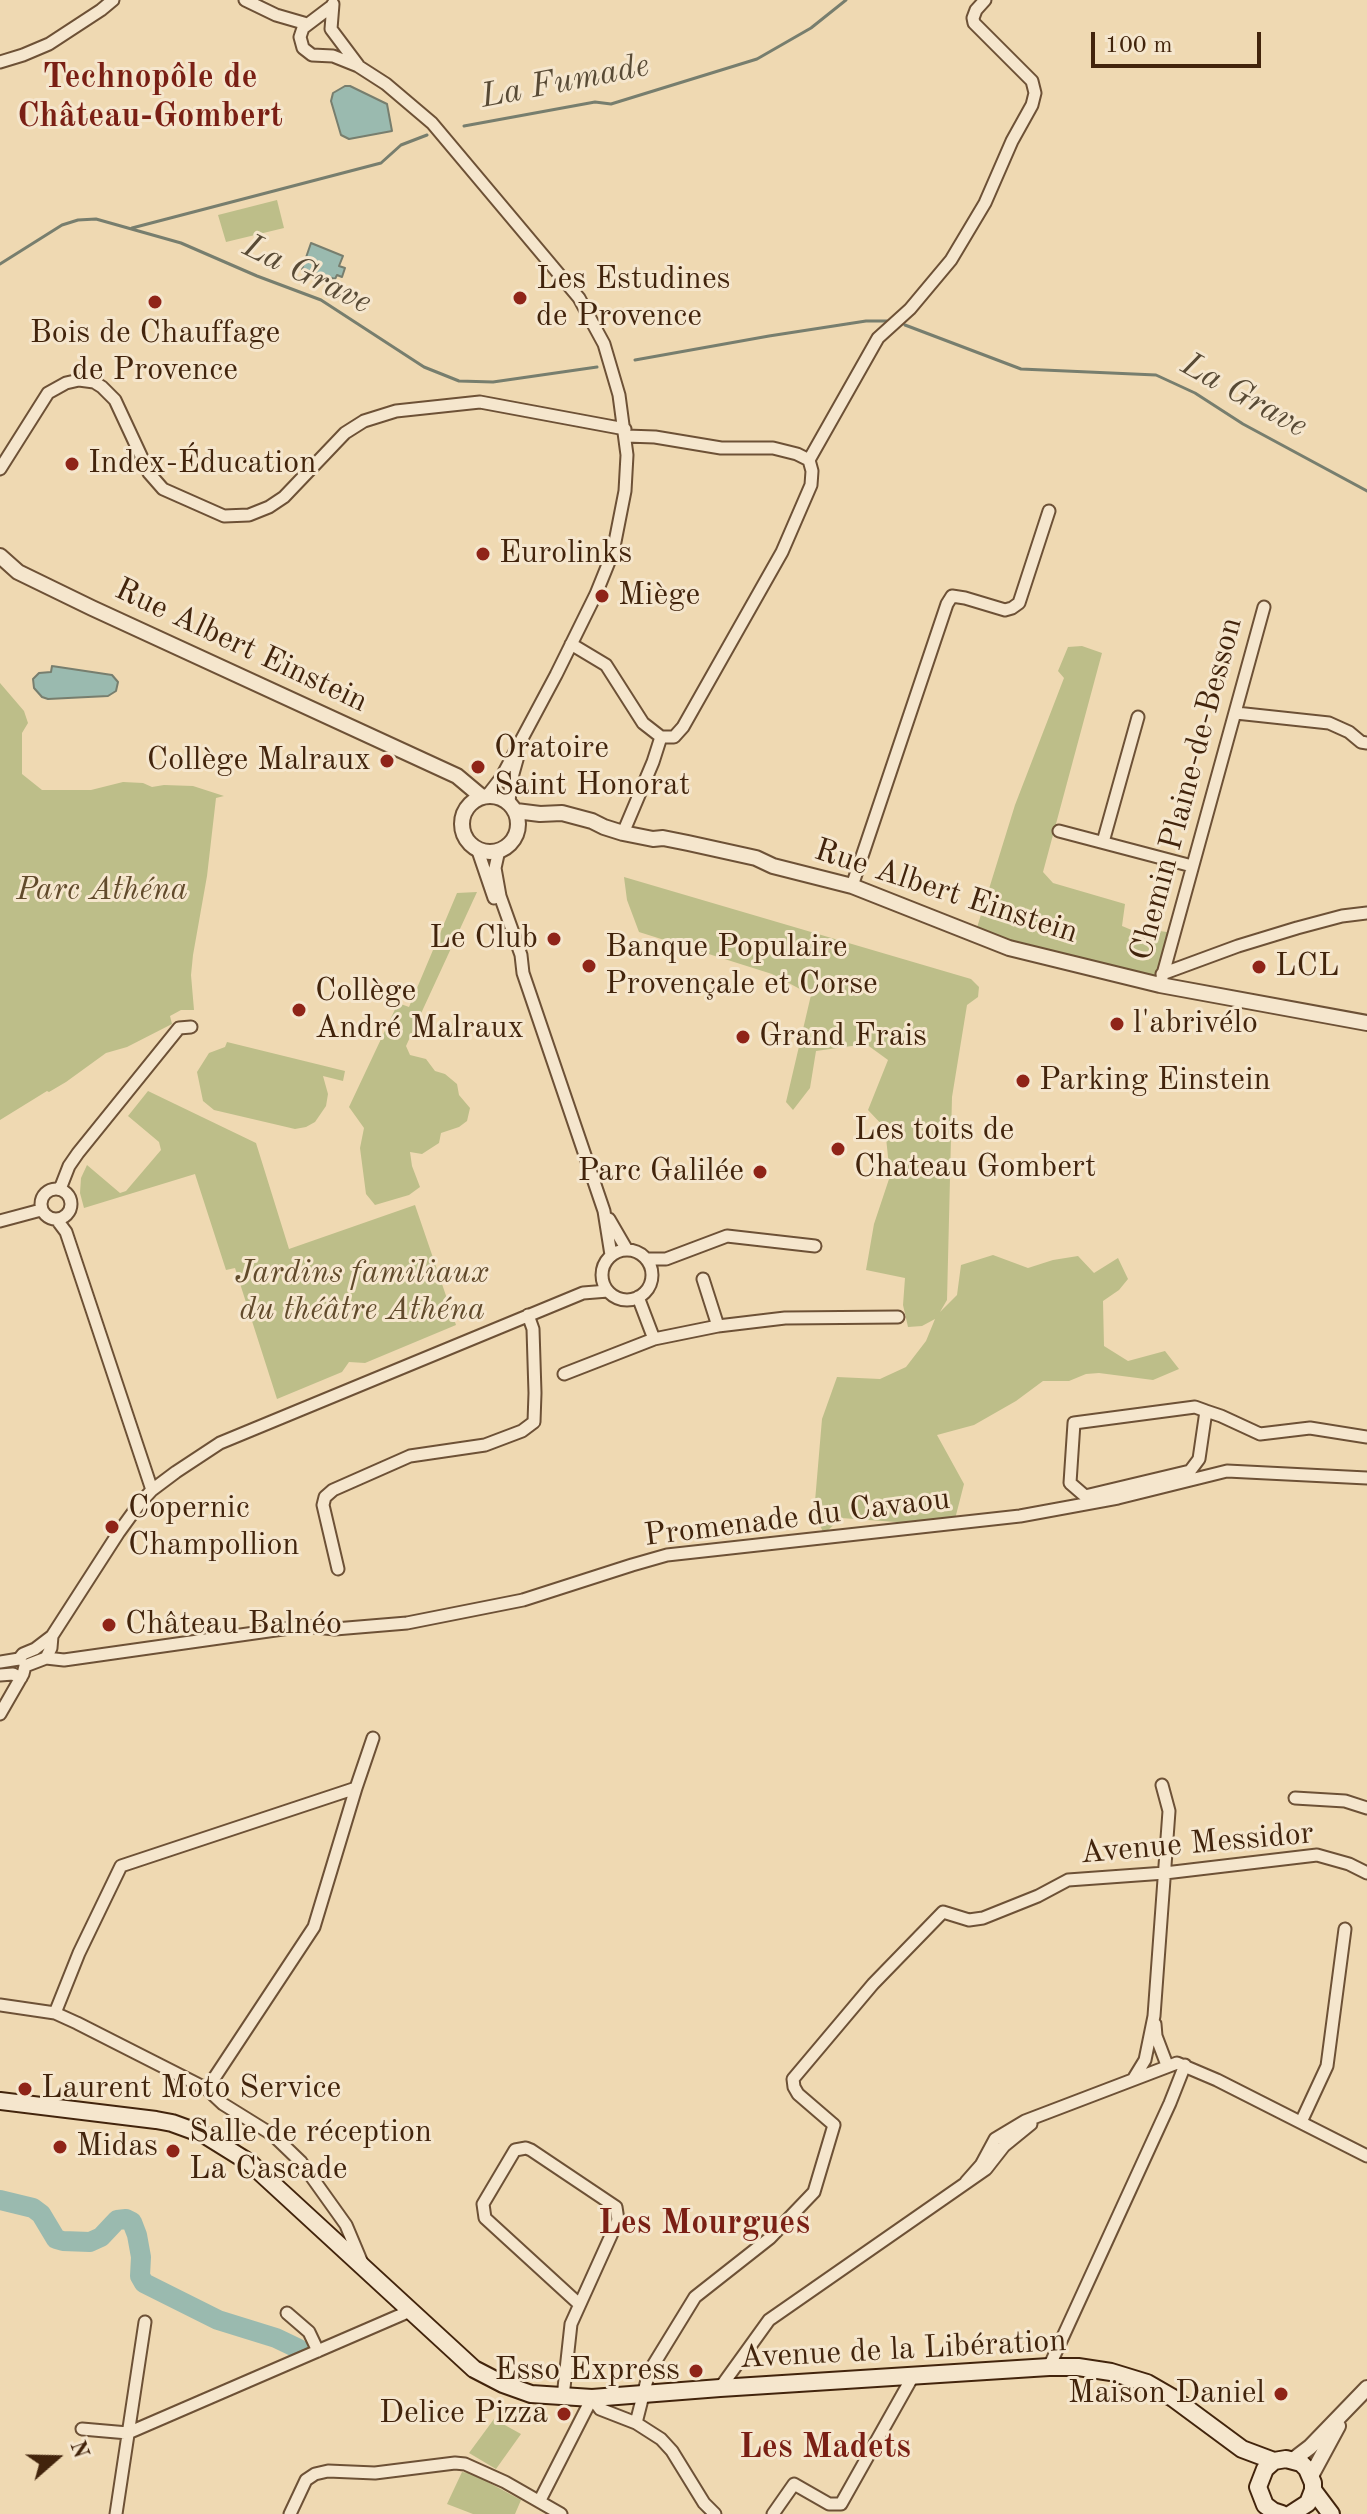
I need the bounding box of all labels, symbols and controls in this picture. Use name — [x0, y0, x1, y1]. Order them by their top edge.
scale bar — [1095, 16, 1265, 66]
text: 100 m — [1105, 34, 1173, 58]
water label: La Fumade — [477, 46, 653, 118]
district label: Technopôle de Château-Gombert — [17, 58, 283, 138]
water label: La Grave — [236, 226, 378, 324]
place label: Les Estudines de Provence — [536, 261, 730, 336]
marker: Les Estudines de Provence — [511, 289, 529, 307]
marker: Bois de Chauffage de Provence — [146, 293, 164, 311]
place label: Bois de Chauffage de Provence — [30, 315, 280, 390]
water label: La Grave — [1174, 345, 1314, 447]
place label: Index-Éducation — [88, 445, 316, 483]
marker: Index-Éducation — [63, 455, 81, 473]
place label: Eurolinks — [499, 535, 632, 573]
marker: Eurolinks — [474, 545, 492, 563]
street label: Rue Albert Einstein — [108, 571, 374, 721]
place label: Miège — [618, 577, 700, 615]
marker: Miège — [593, 587, 611, 605]
street label: Chemin Plaine-de-Besson — [1123, 613, 1251, 965]
place label: Oratoire Saint Honorat — [494, 730, 690, 805]
place label: Collège Malraux — [147, 742, 371, 780]
marker: Collège Malraux — [378, 752, 396, 770]
marker: Oratoire Saint Honorat — [469, 758, 487, 776]
street label: Rue Albert Einstein — [809, 831, 1083, 953]
park label: Parc Athéna — [16, 872, 188, 910]
place label: Le Club — [429, 920, 538, 958]
place label: Banque Populaire Provençale et Corse — [605, 929, 878, 1004]
marker: Le Club — [545, 930, 563, 948]
place label: LCL — [1275, 948, 1339, 986]
marker: Banque Populaire Provençale et Corse — [580, 957, 598, 975]
marker: LCL — [1250, 958, 1268, 976]
place label: Collège André Malraux — [315, 973, 524, 1048]
marker: Collège André Malraux — [290, 1001, 308, 1019]
place label: l'abrivélo — [1133, 1005, 1258, 1043]
marker: l'abrivélo — [1108, 1015, 1126, 1033]
place label: Grand Frais — [759, 1018, 927, 1056]
marker: Grand Frais — [734, 1028, 752, 1046]
place label: Parking Einstein — [1039, 1062, 1271, 1100]
marker: Parking Einstein — [1014, 1072, 1032, 1090]
place label: Les toits de Chateau Gombert — [854, 1112, 1096, 1187]
marker: Les toits de Chateau Gombert — [829, 1140, 847, 1158]
place label: Parc Galilée — [578, 1153, 744, 1191]
marker: Parc Galilée — [751, 1163, 769, 1181]
park label: Jardins familiaux du théâtre Athéna — [235, 1255, 489, 1330]
street label: Promenade du Cavaou — [642, 1480, 952, 1556]
place label: Copernic Champollion — [128, 1490, 300, 1565]
marker: Copernic Champollion — [103, 1518, 121, 1536]
place label: Château Balnéo — [125, 1606, 342, 1644]
marker: Château Balnéo — [100, 1616, 118, 1634]
street label: Avenue Messidor — [1079, 1815, 1315, 1873]
place label: Laurent Moto Service — [41, 2070, 341, 2108]
marker: Laurent Moto Service — [16, 2080, 34, 2098]
place label: Salle de réception La Cascade — [189, 2114, 432, 2189]
place label: Midas — [76, 2128, 158, 2166]
marker: Midas — [51, 2138, 69, 2156]
marker: Salle de réception La Cascade — [164, 2142, 182, 2160]
district label: Les Mourgues — [598, 2204, 810, 2244]
street label: Avenue de la Libération — [738, 2322, 1068, 2378]
place label: Esso Express — [494, 2352, 680, 2390]
marker: Esso Express — [687, 2362, 705, 2380]
place label: Maison Daniel — [1068, 2375, 1265, 2413]
marker: Maison Daniel — [1272, 2385, 1290, 2403]
place label: Delice Pizza — [379, 2395, 548, 2433]
marker: Delice Pizza — [555, 2405, 573, 2423]
north arrow — [16, 2418, 96, 2498]
district label: Les Madets — [739, 2428, 911, 2468]
text: N — [65, 2438, 92, 2461]

